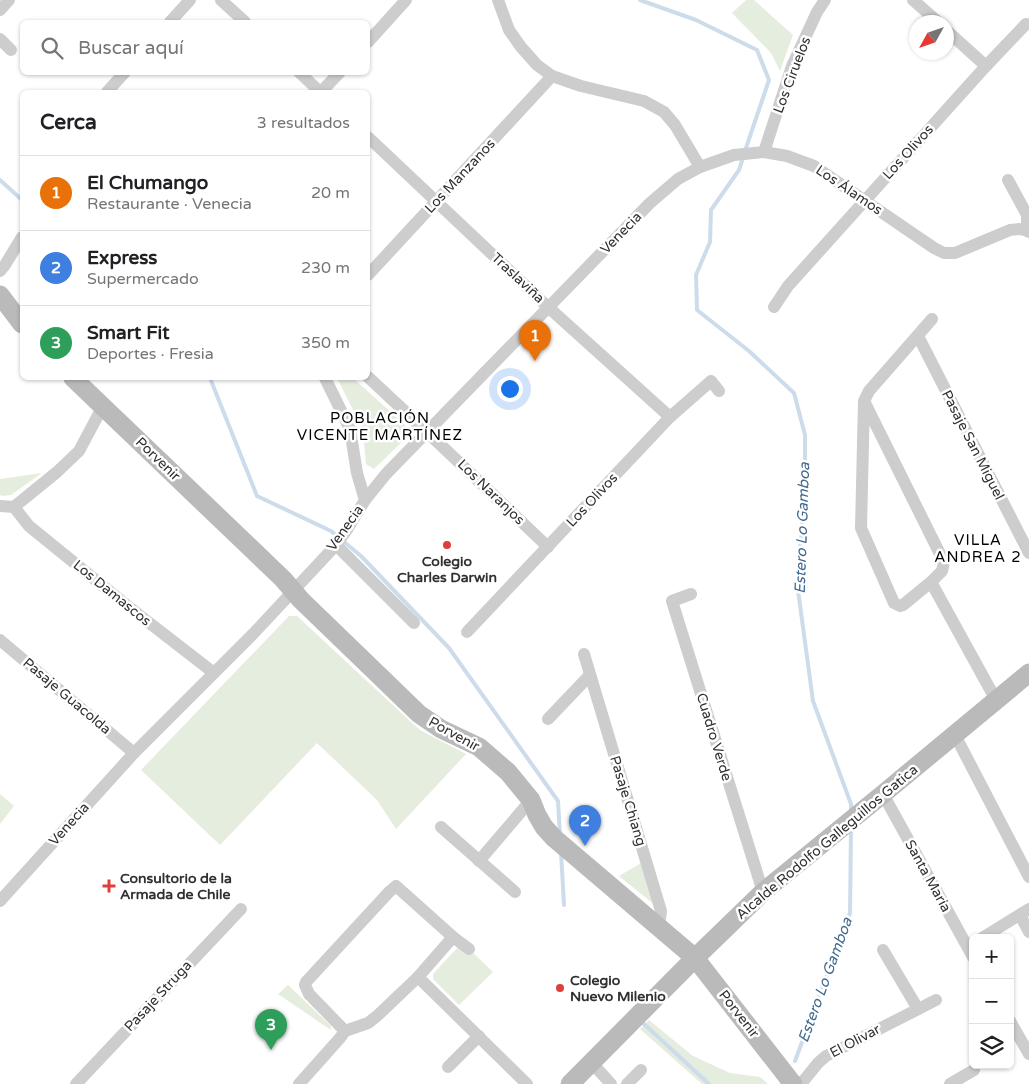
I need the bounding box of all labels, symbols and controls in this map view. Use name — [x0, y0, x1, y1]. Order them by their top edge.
north arrow — [909, 15, 954, 60]
search box — [20, 20, 370, 75]
icon: search — [38, 34, 66, 62]
street label: Los Ciruelos — [770, 34, 814, 116]
text: Buscar aquí — [78, 37, 184, 59]
text: Cerca — [40, 110, 97, 135]
text: 3 resultados — [257, 113, 350, 133]
street label: Los Olivos — [879, 121, 937, 183]
street label: Los Manzanos — [421, 135, 499, 217]
street label: Los Álamos — [812, 161, 886, 219]
text: El Chumango — [87, 172, 208, 194]
text: 1 — [51, 183, 61, 203]
text: 20 m — [311, 183, 350, 203]
text: Restaurante · Venecia — [87, 194, 252, 214]
street label: Venecia — [597, 208, 645, 258]
text: Express — [87, 247, 157, 269]
street label: Traslaviña — [488, 249, 548, 307]
text: 2 — [51, 258, 61, 278]
text: 230 m — [301, 258, 350, 278]
text: Supermercado — [87, 269, 199, 289]
pin: 1 — [519, 320, 551, 361]
text: Smart Fit — [87, 322, 169, 344]
text: 3 — [51, 333, 61, 353]
text: 350 m — [301, 333, 350, 353]
text: Deportes · Fresia — [87, 344, 214, 364]
your location — [497, 376, 523, 402]
street label: Pasaje San Miguel — [938, 387, 1008, 503]
district label: POBLACIÓN VICENTE MARTÍNEZ — [297, 409, 463, 444]
street label: Porvenir — [132, 434, 184, 485]
street label: Los Naranjos — [454, 456, 528, 528]
water label: Estero Lo Gamboa — [791, 461, 813, 594]
street label: Los Olivos — [563, 469, 621, 531]
street label: Venecia — [323, 502, 367, 554]
district label: VILLA ANDREA 2 — [934, 531, 1022, 566]
marker: Colegio Charles Darwin — [441, 539, 453, 551]
place label: Colegio Charles Darwin — [397, 553, 497, 586]
street label: Los Damascos — [70, 556, 155, 630]
street label: Pasaje Guacolda — [20, 654, 114, 738]
street label: Cuadro Verde — [693, 691, 735, 783]
street label: Porvenir — [426, 713, 483, 755]
street label: Pasaje Chiang — [606, 754, 650, 848]
street label: Alcalde Rodolfo Galleguillos Gatica — [733, 761, 921, 923]
street label: Venecia — [45, 799, 93, 849]
pin: 2 — [569, 805, 601, 846]
street label: Santa María — [901, 837, 955, 915]
place label: Consultorio de la Armada de Chile — [120, 870, 232, 903]
marker: Consultorio de la Armada de Chile — [102, 879, 116, 893]
water label: Estero Lo Gamboa — [794, 915, 856, 1045]
map controls — [969, 934, 1014, 1069]
button: + — [969, 934, 1014, 979]
street label: Pasaje Struga — [121, 957, 195, 1035]
place label: Colegio Nuevo Milenio — [570, 972, 666, 1005]
button: − — [969, 979, 1014, 1024]
marker: Colegio Nuevo Milenio — [554, 982, 566, 994]
street label: Porvenir — [715, 987, 763, 1042]
pin: 3 — [255, 1009, 287, 1050]
street label: El Olivar — [827, 1020, 884, 1061]
button: layers — [969, 1024, 1014, 1069]

